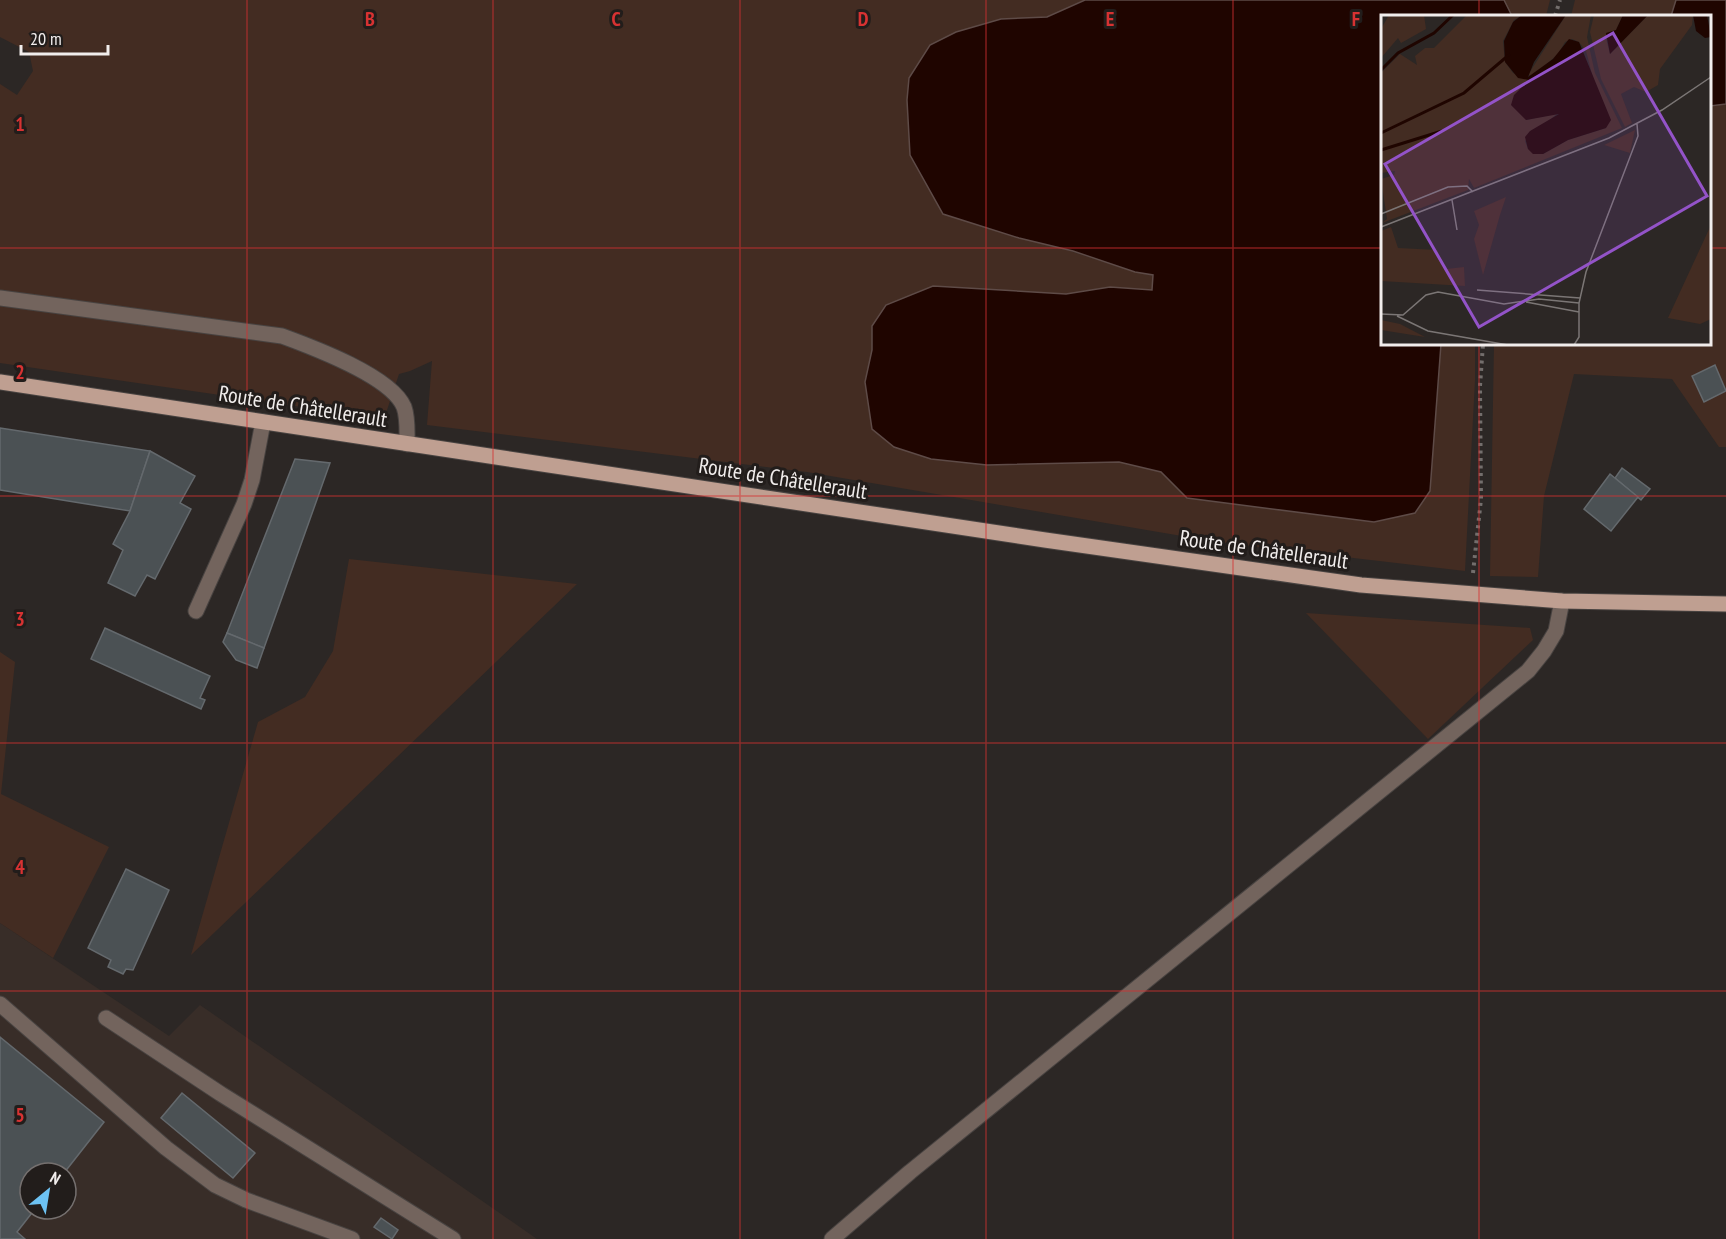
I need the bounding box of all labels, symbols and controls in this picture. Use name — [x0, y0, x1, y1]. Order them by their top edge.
text: B — [365, 6, 375, 32]
text: C — [611, 6, 621, 32]
text: D — [858, 6, 869, 32]
text: E — [1106, 6, 1114, 32]
text: F — [1352, 6, 1360, 32]
inset map — [1381, 15, 1711, 345]
scale bar — [21, 18, 108, 56]
text: 20 m — [30, 27, 62, 50]
text: 1 — [15, 111, 25, 137]
text: 2 — [15, 359, 25, 385]
street label: Route de Châtellerault — [217, 379, 389, 433]
street label: Route de Châtellerault — [697, 451, 869, 505]
street label: Route de Châtellerault — [1178, 523, 1350, 575]
text: 3 — [15, 606, 25, 632]
text: 4 — [15, 854, 25, 880]
text: 5 — [15, 1102, 25, 1128]
north arrow — [18, 1161, 78, 1221]
text: N — [47, 1167, 64, 1189]

